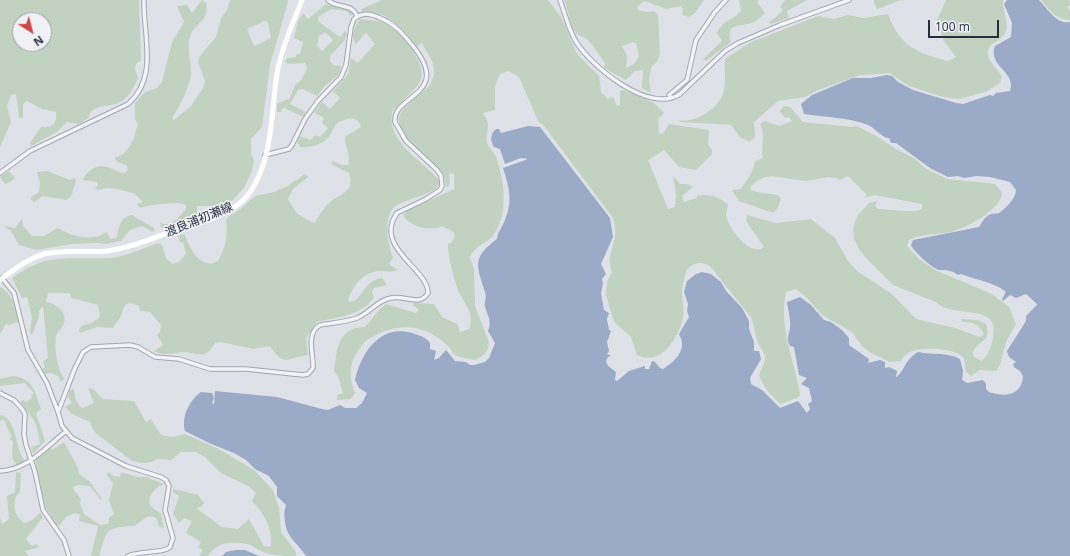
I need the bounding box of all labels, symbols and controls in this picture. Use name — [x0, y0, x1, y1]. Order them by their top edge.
north arrow — [12, 12, 52, 52]
scale bar — [930, 12, 1001, 38]
text: 100 m — [935, 18, 970, 35]
text: N — [31, 33, 47, 50]
street label: 渡良浦初瀬線 — [163, 200, 235, 240]

